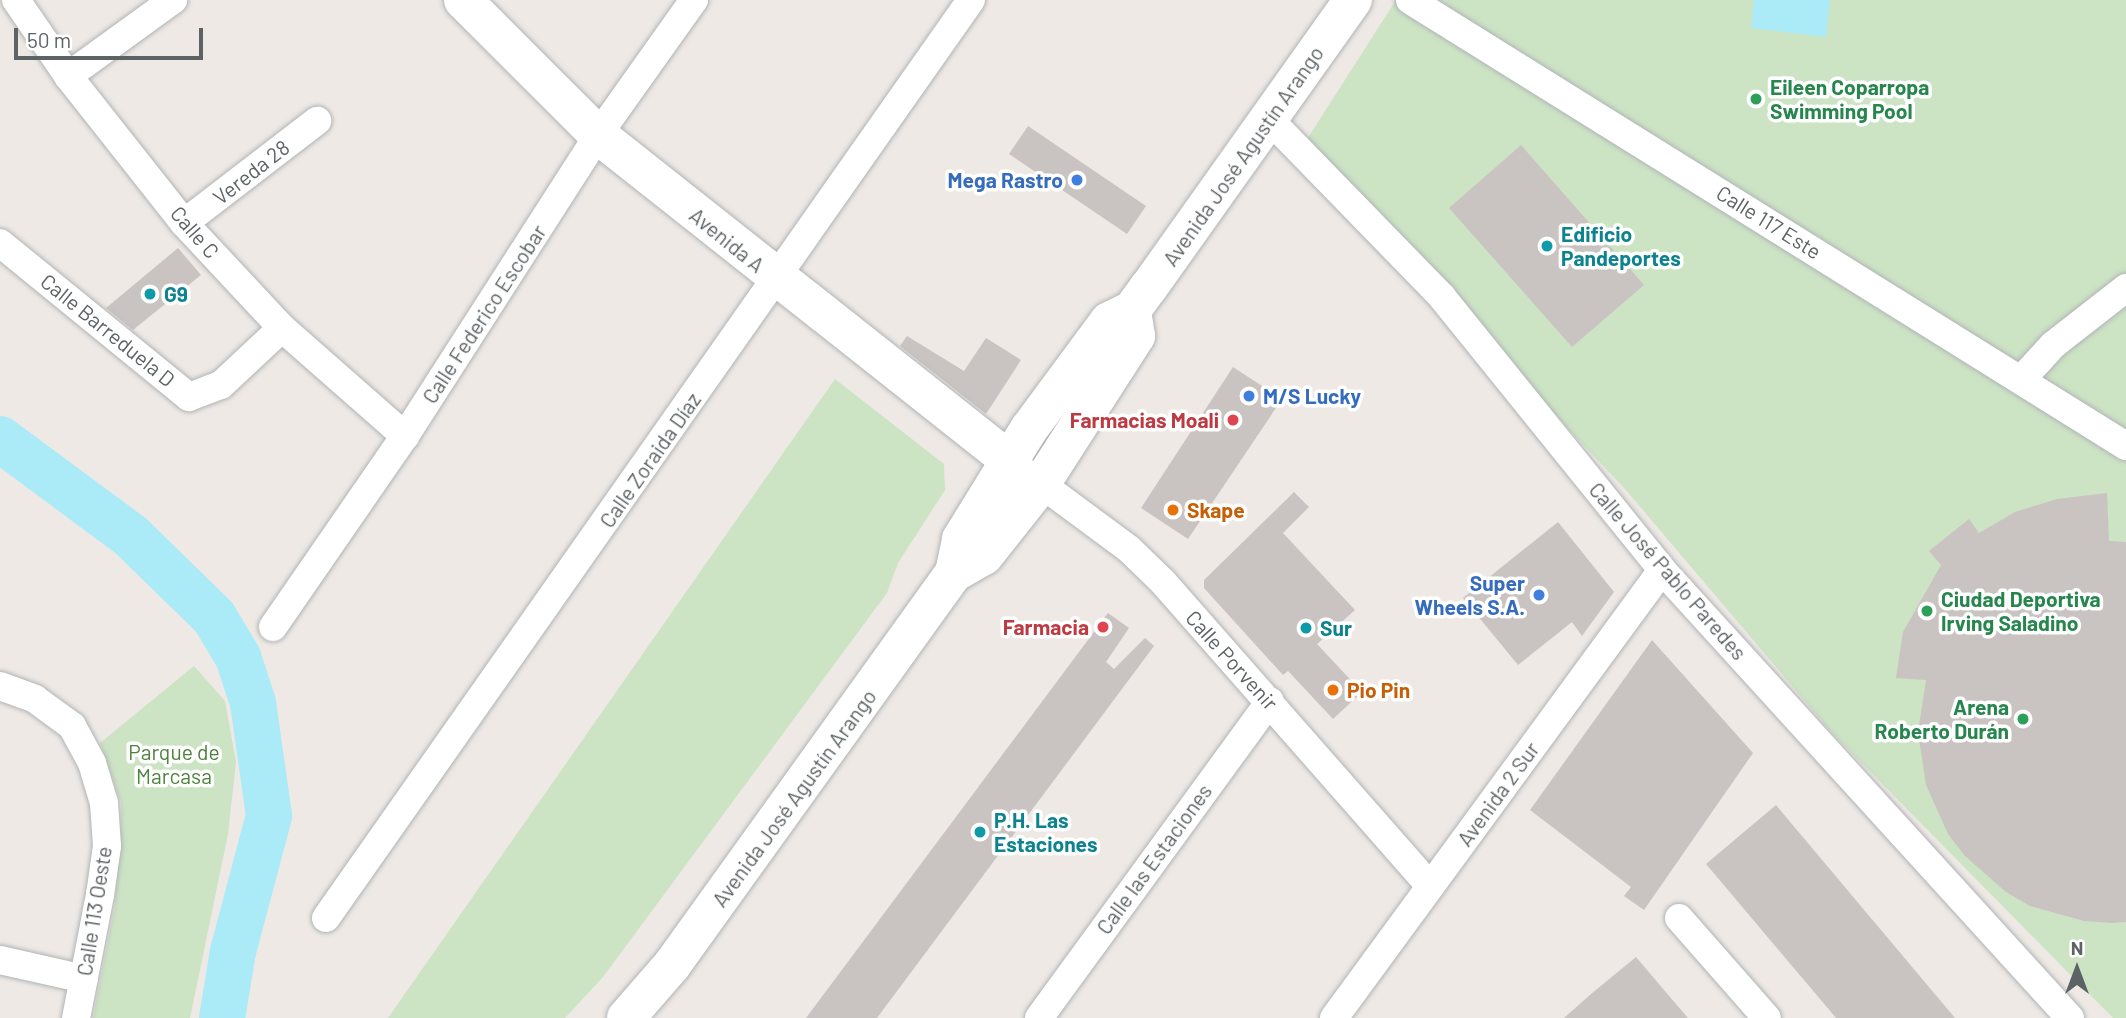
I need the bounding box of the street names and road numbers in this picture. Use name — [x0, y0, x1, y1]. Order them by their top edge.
street label: Avenida José Agustín Arango — [1157, 41, 1329, 271]
street label: Vereda 28 — [208, 134, 294, 210]
street label: Calle 117 Este — [1712, 180, 1826, 264]
street label: Calle C — [165, 201, 225, 263]
street label: Avenida A — [685, 202, 769, 278]
street label: Calle Federico Escobar — [417, 220, 551, 408]
street label: Calle Barreduela D — [36, 268, 180, 392]
street label: Calle Zoraida Díaz — [594, 388, 706, 532]
street label: Calle José Pablo Paredes — [1584, 477, 1752, 665]
street label: Calle Porvenir — [1181, 605, 1283, 715]
street label: Avenida José Agustín Arango — [707, 684, 881, 912]
street label: Avenida 2 Sur — [1452, 737, 1544, 851]
street label: Calle las Estaciones — [1091, 779, 1217, 939]
street label: Calle 113 Oeste — [71, 844, 117, 978]

